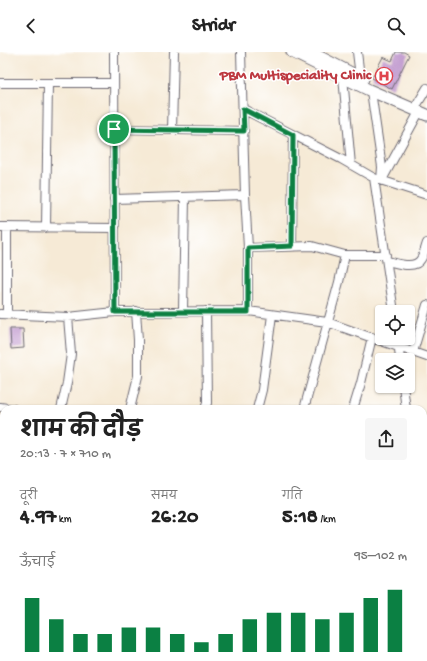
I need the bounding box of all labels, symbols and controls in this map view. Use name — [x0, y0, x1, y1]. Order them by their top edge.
icon: back — [20, 15, 42, 37]
icon: search — [385, 15, 407, 37]
text: Stridr — [192, 16, 235, 37]
hospital icon: PBM Multispeciality Clinic — [374, 66, 394, 86]
place label: PBM Multispeciality Clinic — [219, 67, 372, 85]
pin — [97, 112, 131, 146]
icon: arrive — [103, 118, 125, 140]
map controls — [375, 305, 415, 393]
button: locate — [375, 305, 415, 345]
button: layers — [375, 353, 415, 393]
button: share — [365, 418, 407, 460]
text: शाम की दौड़ — [20, 419, 142, 445]
text: 20:13 · 7 × 710 m — [20, 447, 111, 462]
text: दूरी — [20, 491, 37, 503]
text: समय — [151, 491, 177, 503]
text: गति — [282, 491, 302, 503]
text: 4.97 — [20, 507, 56, 530]
text: 26:20 — [151, 507, 198, 530]
text: 5:18 — [282, 507, 318, 530]
text: km — [56, 514, 72, 526]
text: /km — [318, 514, 336, 526]
text: 95–102 m — [354, 549, 407, 564]
text: ऊँचाई — [20, 556, 55, 571]

